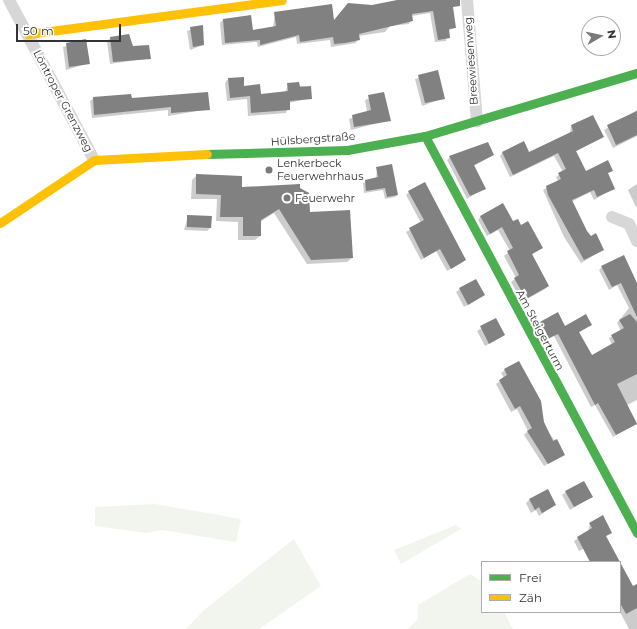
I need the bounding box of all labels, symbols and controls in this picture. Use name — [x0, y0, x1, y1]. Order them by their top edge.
scale bar — [18, 16, 123, 42]
north arrow — [581, 16, 621, 56]
street label: Breewiesenweg — [461, 17, 481, 105]
text: 50 m — [23, 23, 54, 38]
text: N — [604, 29, 619, 40]
street label: Löntroper Grenzweg — [30, 48, 96, 154]
street label: Hülsbergstraße — [270, 129, 356, 149]
place label: Lenkerbeck Feuerwehrhaus — [277, 157, 364, 183]
marker: Lenkerbeck Feuerwehrhaus — [264, 165, 274, 175]
place label: Feuerwehr — [295, 191, 355, 205]
marker: Feuerwehr — [282, 193, 292, 203]
street label: Am Steigerturm — [513, 287, 567, 373]
legend — [481, 561, 621, 613]
text: Frei — [519, 570, 542, 585]
text: Zäh — [519, 590, 542, 605]

